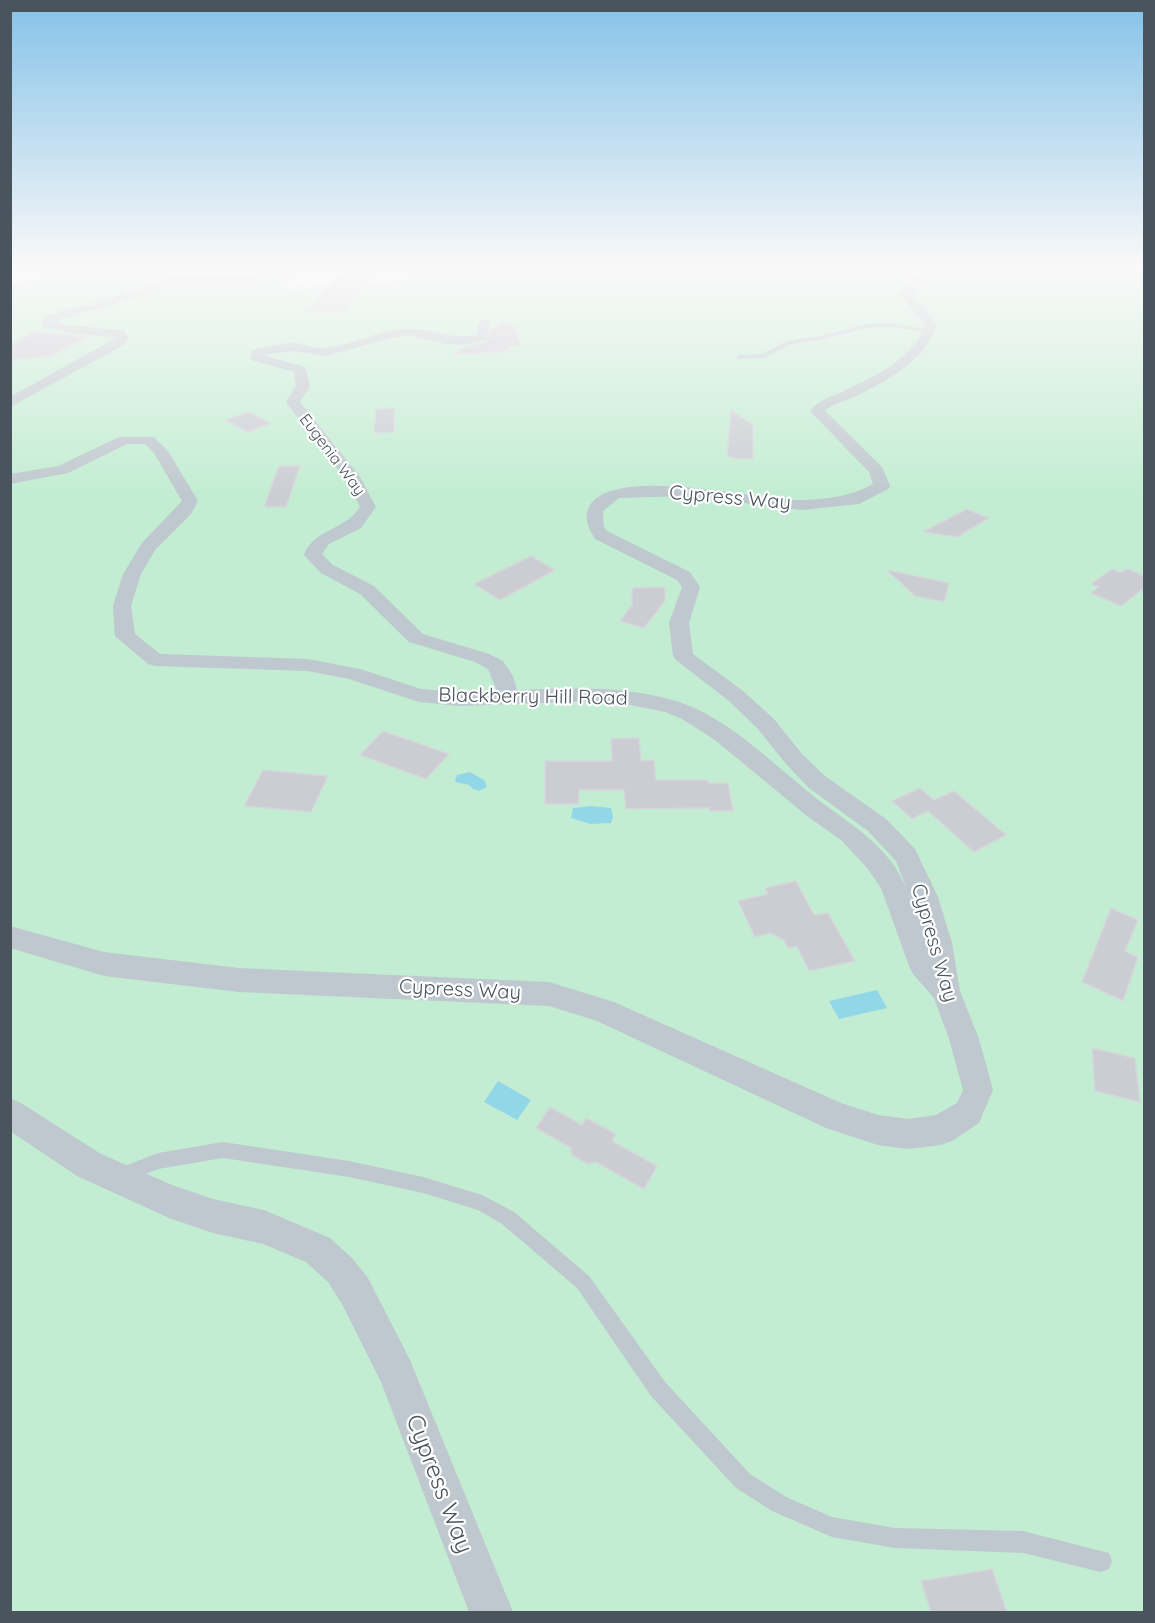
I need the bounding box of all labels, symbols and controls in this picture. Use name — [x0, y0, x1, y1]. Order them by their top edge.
street label: Eugenia Way — [295, 410, 369, 500]
street label: Cypress Way — [668, 481, 792, 515]
street label: Blackberry Hill Road — [438, 683, 628, 711]
street label: Cypress Way — [906, 881, 962, 1005]
street label: Cypress Way — [398, 975, 522, 1005]
street label: Cypress Way — [399, 1411, 479, 1557]

